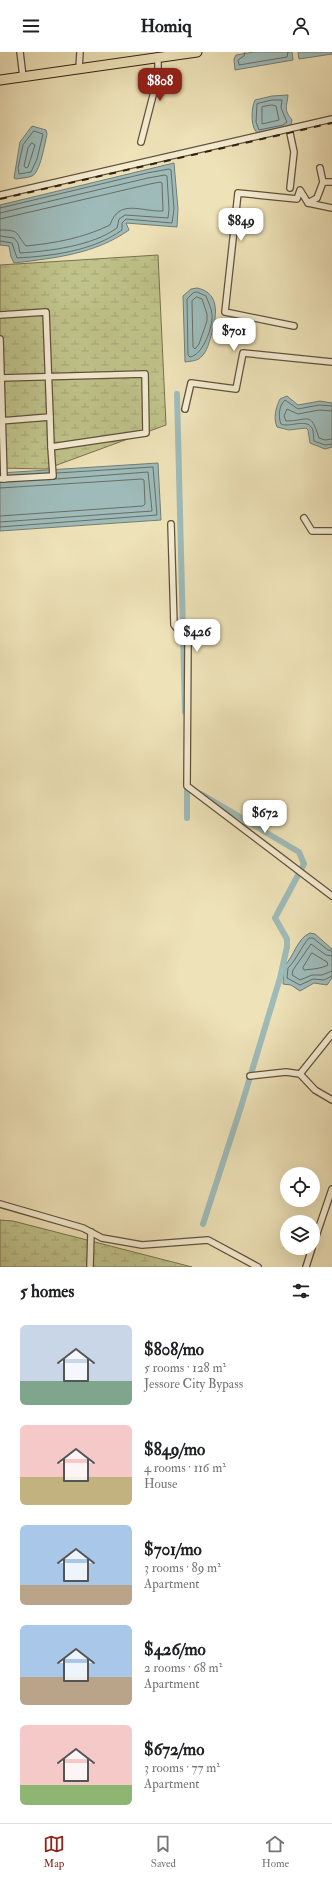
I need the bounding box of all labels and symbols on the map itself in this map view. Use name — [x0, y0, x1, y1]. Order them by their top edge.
pin: $808 — [136, 68, 184, 102]
pin: $849 — [217, 208, 265, 242]
pin: $701 — [210, 318, 258, 352]
pin: $426 — [173, 619, 221, 653]
pin: $672 — [241, 800, 289, 834]

